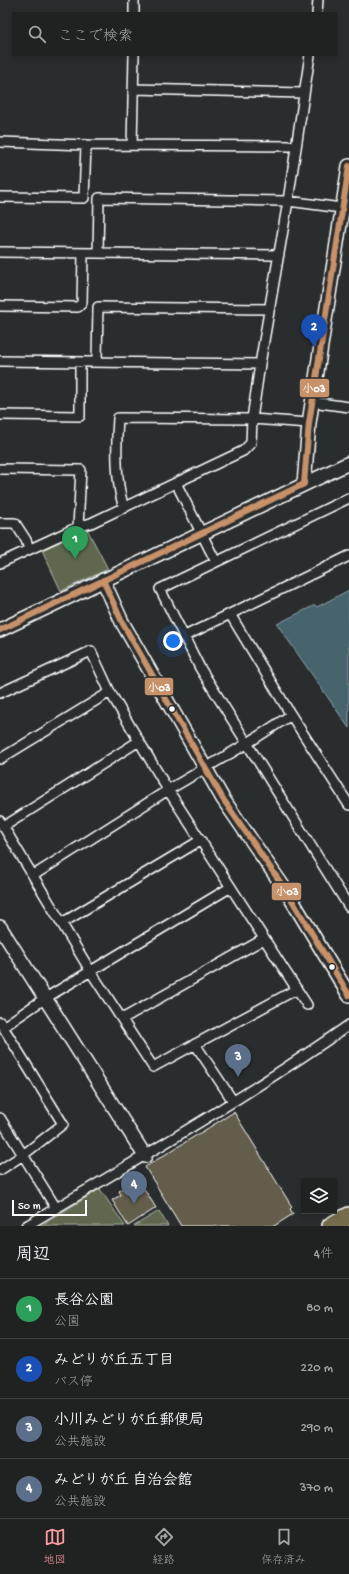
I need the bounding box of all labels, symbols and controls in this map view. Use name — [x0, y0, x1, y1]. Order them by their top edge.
search box — [12, 12, 337, 56]
icon: search — [26, 23, 48, 45]
text: ここで検索 — [58, 28, 133, 46]
pin: 2 — [301, 314, 327, 347]
line badge: 小03 — [299, 378, 330, 398]
text: 小03 — [303, 383, 326, 396]
pin: 1 — [62, 526, 88, 559]
your location — [163, 631, 183, 651]
line badge: 小03 — [144, 677, 174, 696]
text: 小03 — [148, 682, 171, 695]
unlabelled marker — [167, 704, 177, 714]
line badge: 小03 — [271, 882, 302, 901]
text: 小03 — [276, 886, 299, 899]
unlabelled marker — [327, 962, 337, 972]
pin: 3 — [225, 1044, 251, 1077]
pin: 4 — [121, 1171, 147, 1204]
map controls — [301, 1178, 337, 1214]
button: layers — [301, 1178, 337, 1214]
scale bar — [12, 1198, 87, 1217]
text: 50 m — [18, 1201, 40, 1213]
text: 周辺 — [16, 1246, 50, 1266]
text: 4件 — [314, 1247, 333, 1262]
text: 長谷公園 — [54, 1292, 114, 1310]
text: 1 — [26, 1301, 32, 1316]
text: 80 m — [306, 1301, 333, 1316]
text: 公園 — [54, 1315, 80, 1330]
text: みどりが丘五丁目 — [54, 1352, 174, 1370]
text: 2 — [26, 1361, 32, 1376]
text: 220 m — [301, 1361, 333, 1376]
text: バス停 — [54, 1375, 93, 1390]
text: 小川みどりが丘郵便局 — [54, 1412, 204, 1430]
text: 3 — [26, 1421, 32, 1436]
text: 290 m — [300, 1421, 333, 1436]
text: 公共施設 — [54, 1435, 106, 1450]
text: みどりが丘 自治会館 — [54, 1472, 193, 1490]
text: 4 — [26, 1481, 32, 1496]
text: 370 m — [300, 1481, 333, 1496]
text: 公共施設 — [54, 1495, 106, 1510]
tab: 地図 — [44, 1526, 66, 1567]
tab: 経路 — [153, 1526, 175, 1567]
tab: 保存済み — [262, 1526, 306, 1567]

